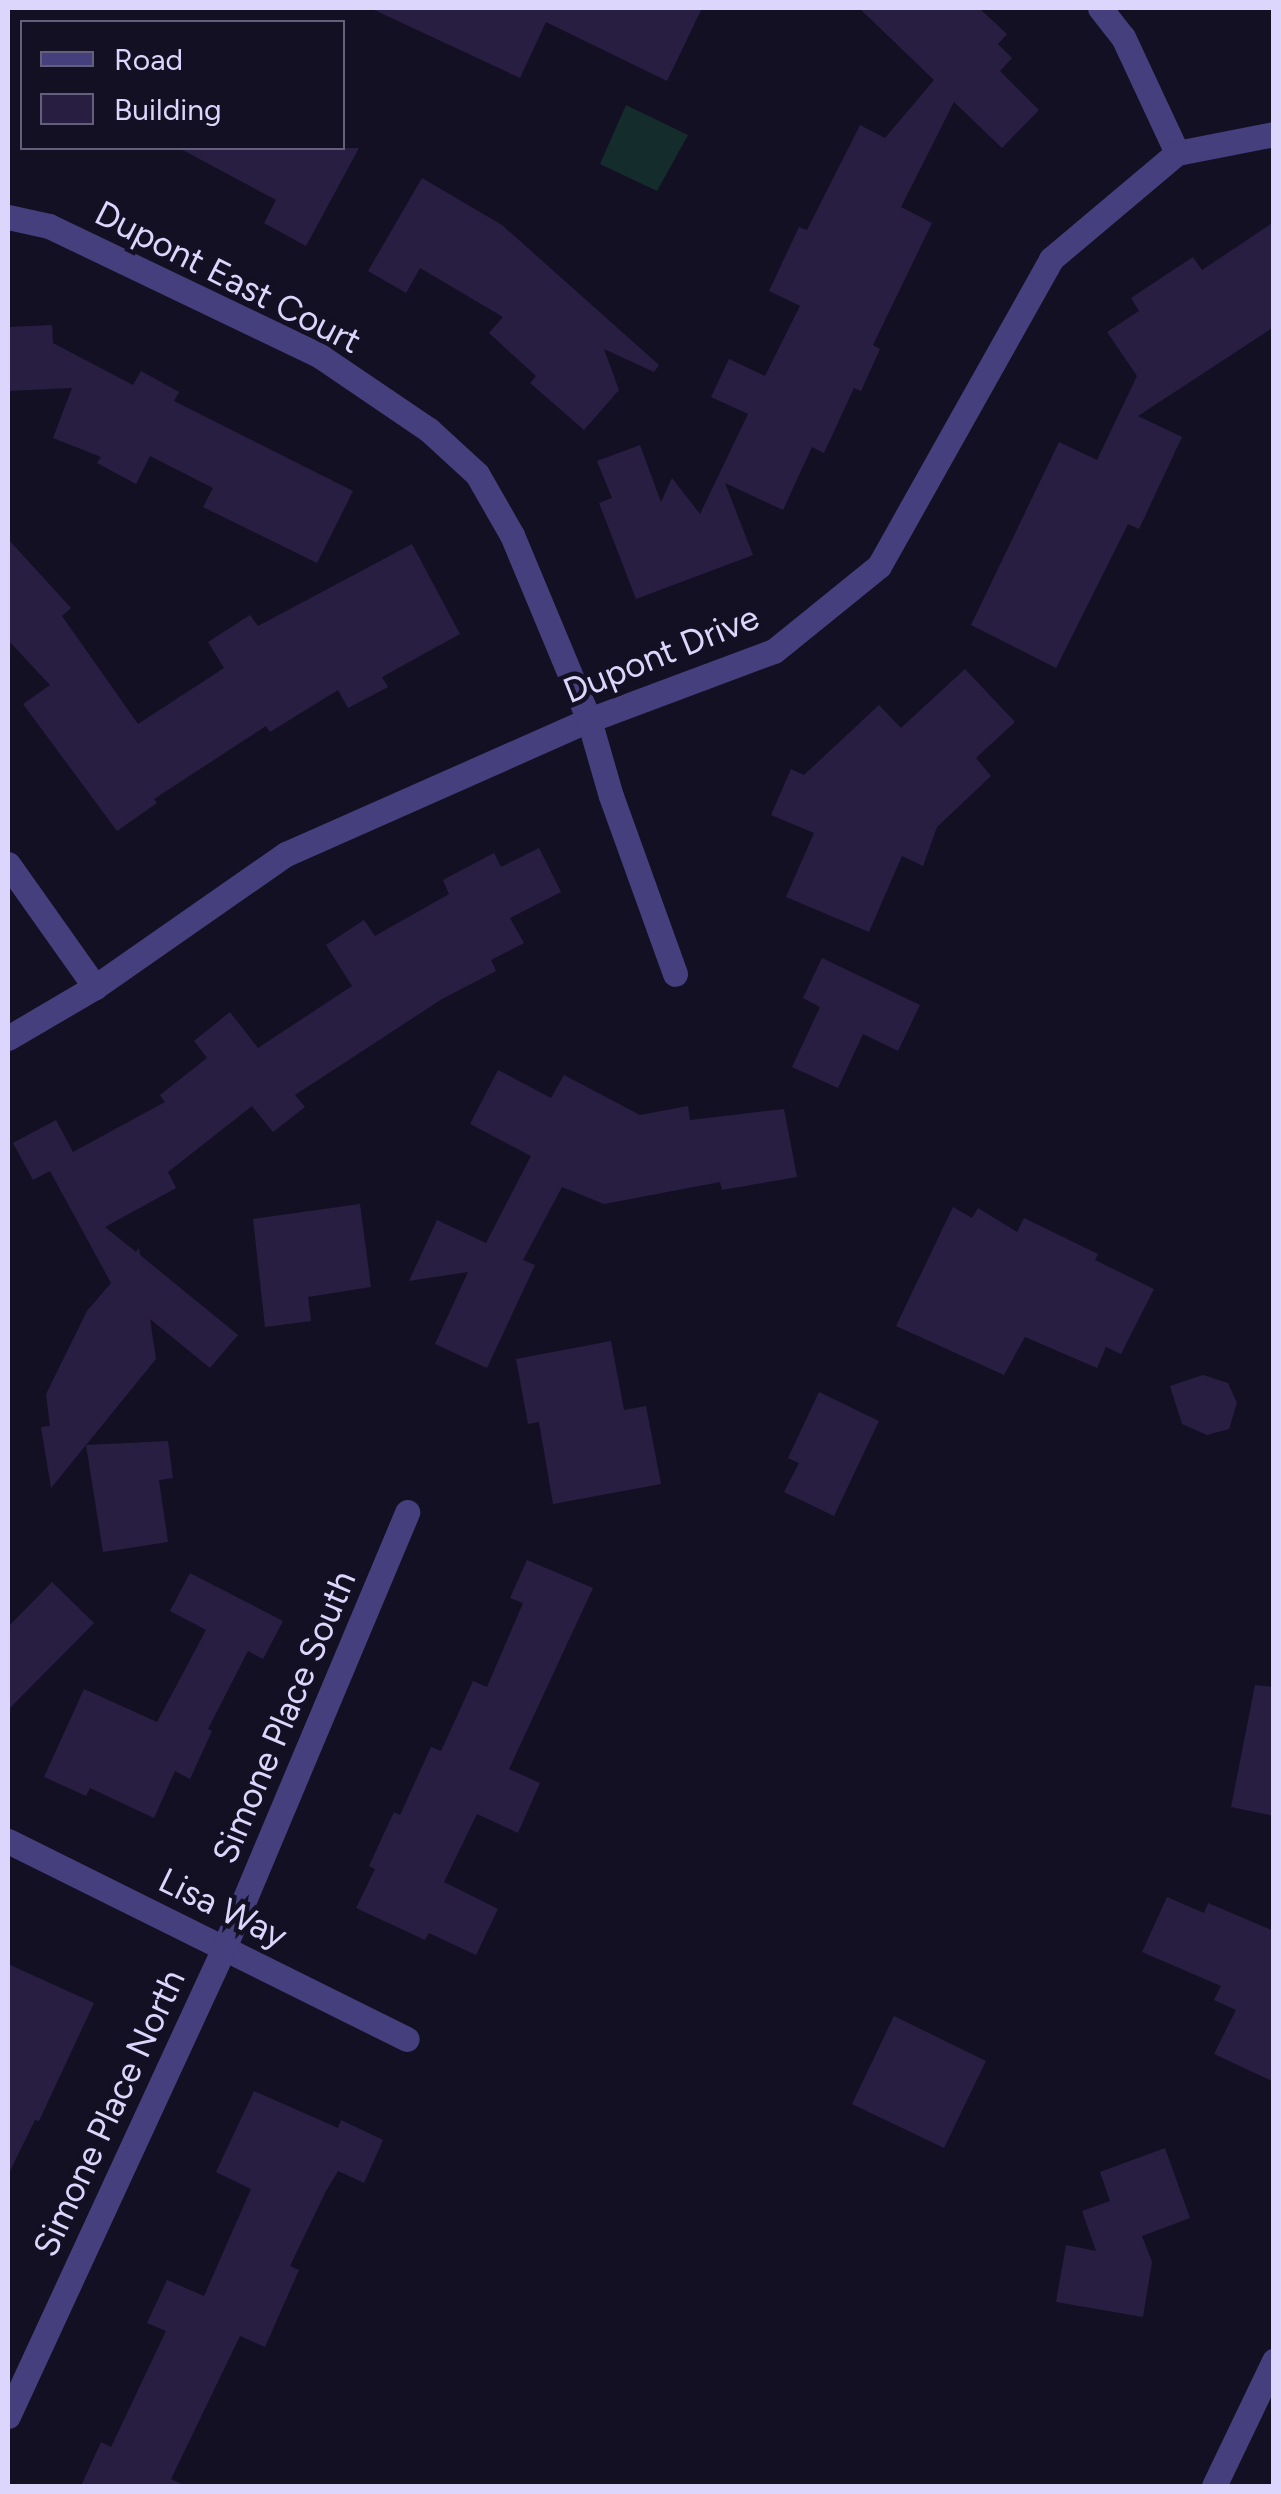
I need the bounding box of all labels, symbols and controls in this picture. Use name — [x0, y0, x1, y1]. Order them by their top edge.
legend — [20, 20, 345, 150]
text: Road — [114, 41, 183, 78]
text: Building — [114, 91, 222, 128]
street label: Dupont East Court — [88, 192, 368, 362]
street label: Dupont Drive — [557, 596, 765, 712]
street label: Simone Place South — [203, 1564, 365, 1870]
street label: Lisa Way — [152, 1859, 294, 1957]
street label: Simone Place North — [24, 1963, 194, 2263]

